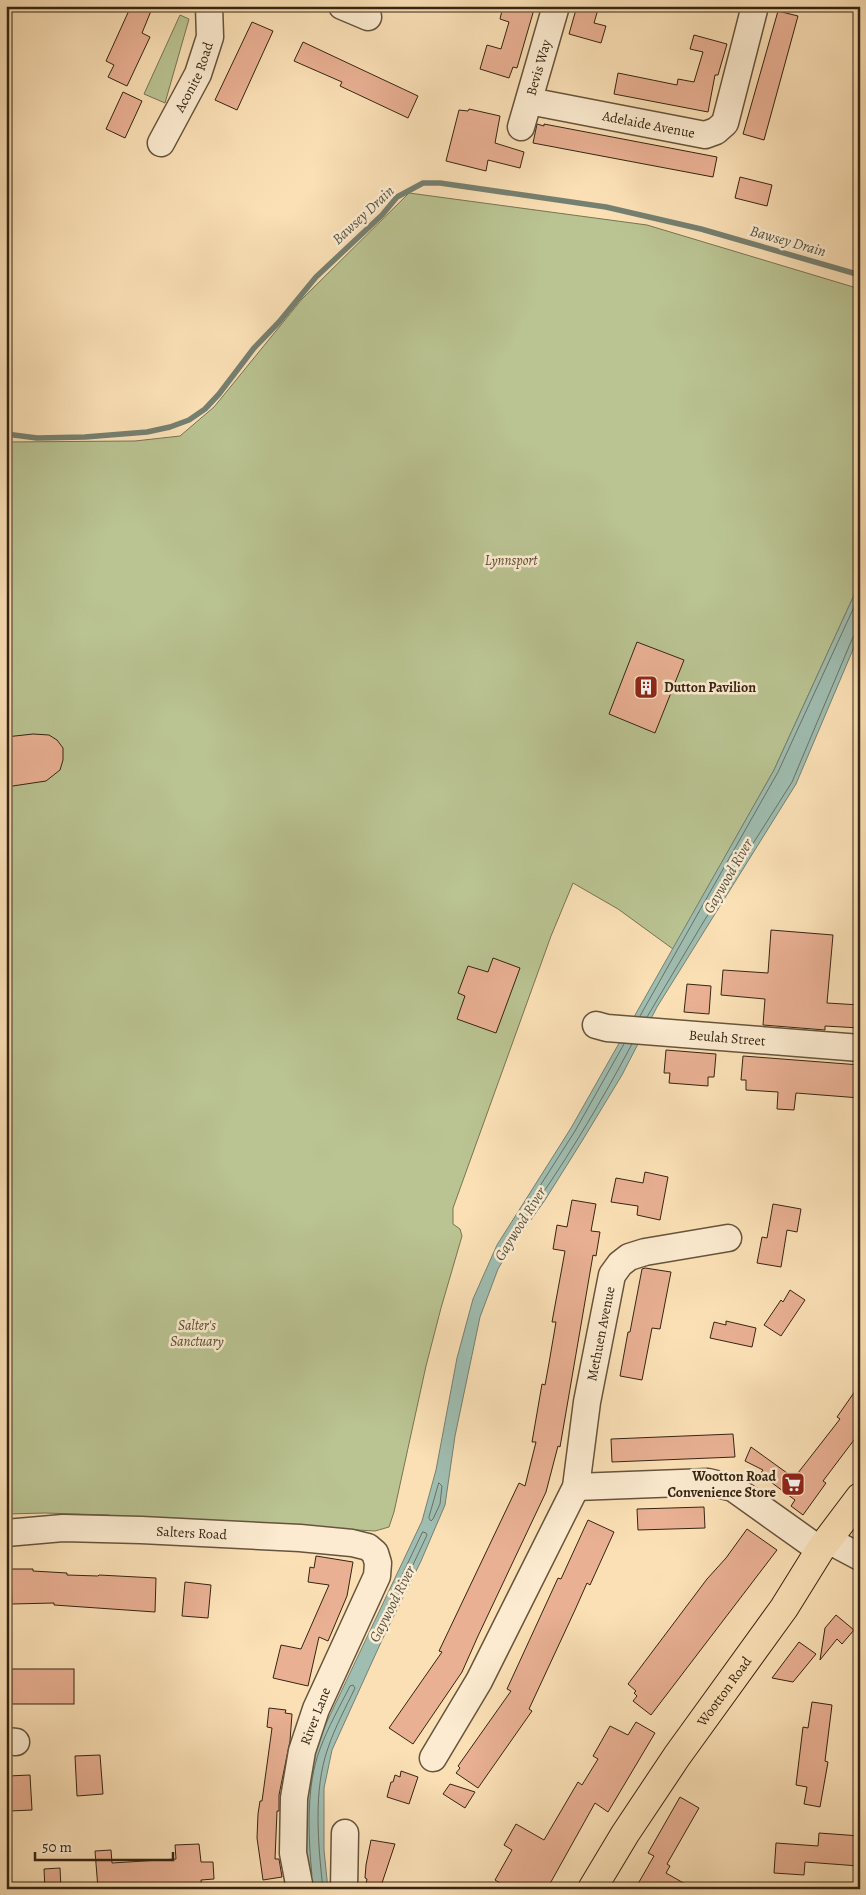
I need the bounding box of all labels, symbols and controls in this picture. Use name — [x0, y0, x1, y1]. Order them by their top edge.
street label: Bevis Way — [522, 37, 556, 98]
street label: Aconite Road — [170, 39, 218, 117]
street label: Adelaide Avenue — [600, 106, 697, 143]
water label: Bawsey Drain — [328, 181, 398, 249]
water label: Bawsey Drain — [748, 221, 828, 261]
park label: Lynnsport — [485, 551, 538, 570]
building icon: Dutton Pavilion — [633, 674, 659, 700]
place label: Dutton Pavilion — [664, 678, 756, 697]
water label: Gaywood River — [699, 834, 758, 917]
street label: Beulah Street — [688, 1026, 767, 1051]
water label: Gaywood River — [489, 1183, 551, 1265]
street label: Methuen Avenue — [582, 1285, 620, 1383]
park label: Salter's Sanctuary — [170, 1316, 224, 1351]
place label: Wootton Road Convenience Store — [667, 1467, 777, 1502]
supermarket icon: Wootton Road Convenience Store — [780, 1471, 806, 1497]
street label: Salters Road — [156, 1522, 228, 1544]
water label: Gaywood River — [364, 1562, 420, 1646]
street label: Wootton Road — [692, 1652, 756, 1731]
street label: River Lane — [296, 1685, 335, 1748]
scale bar — [35, 1830, 172, 1862]
text: 50 m — [42, 1837, 72, 1857]

